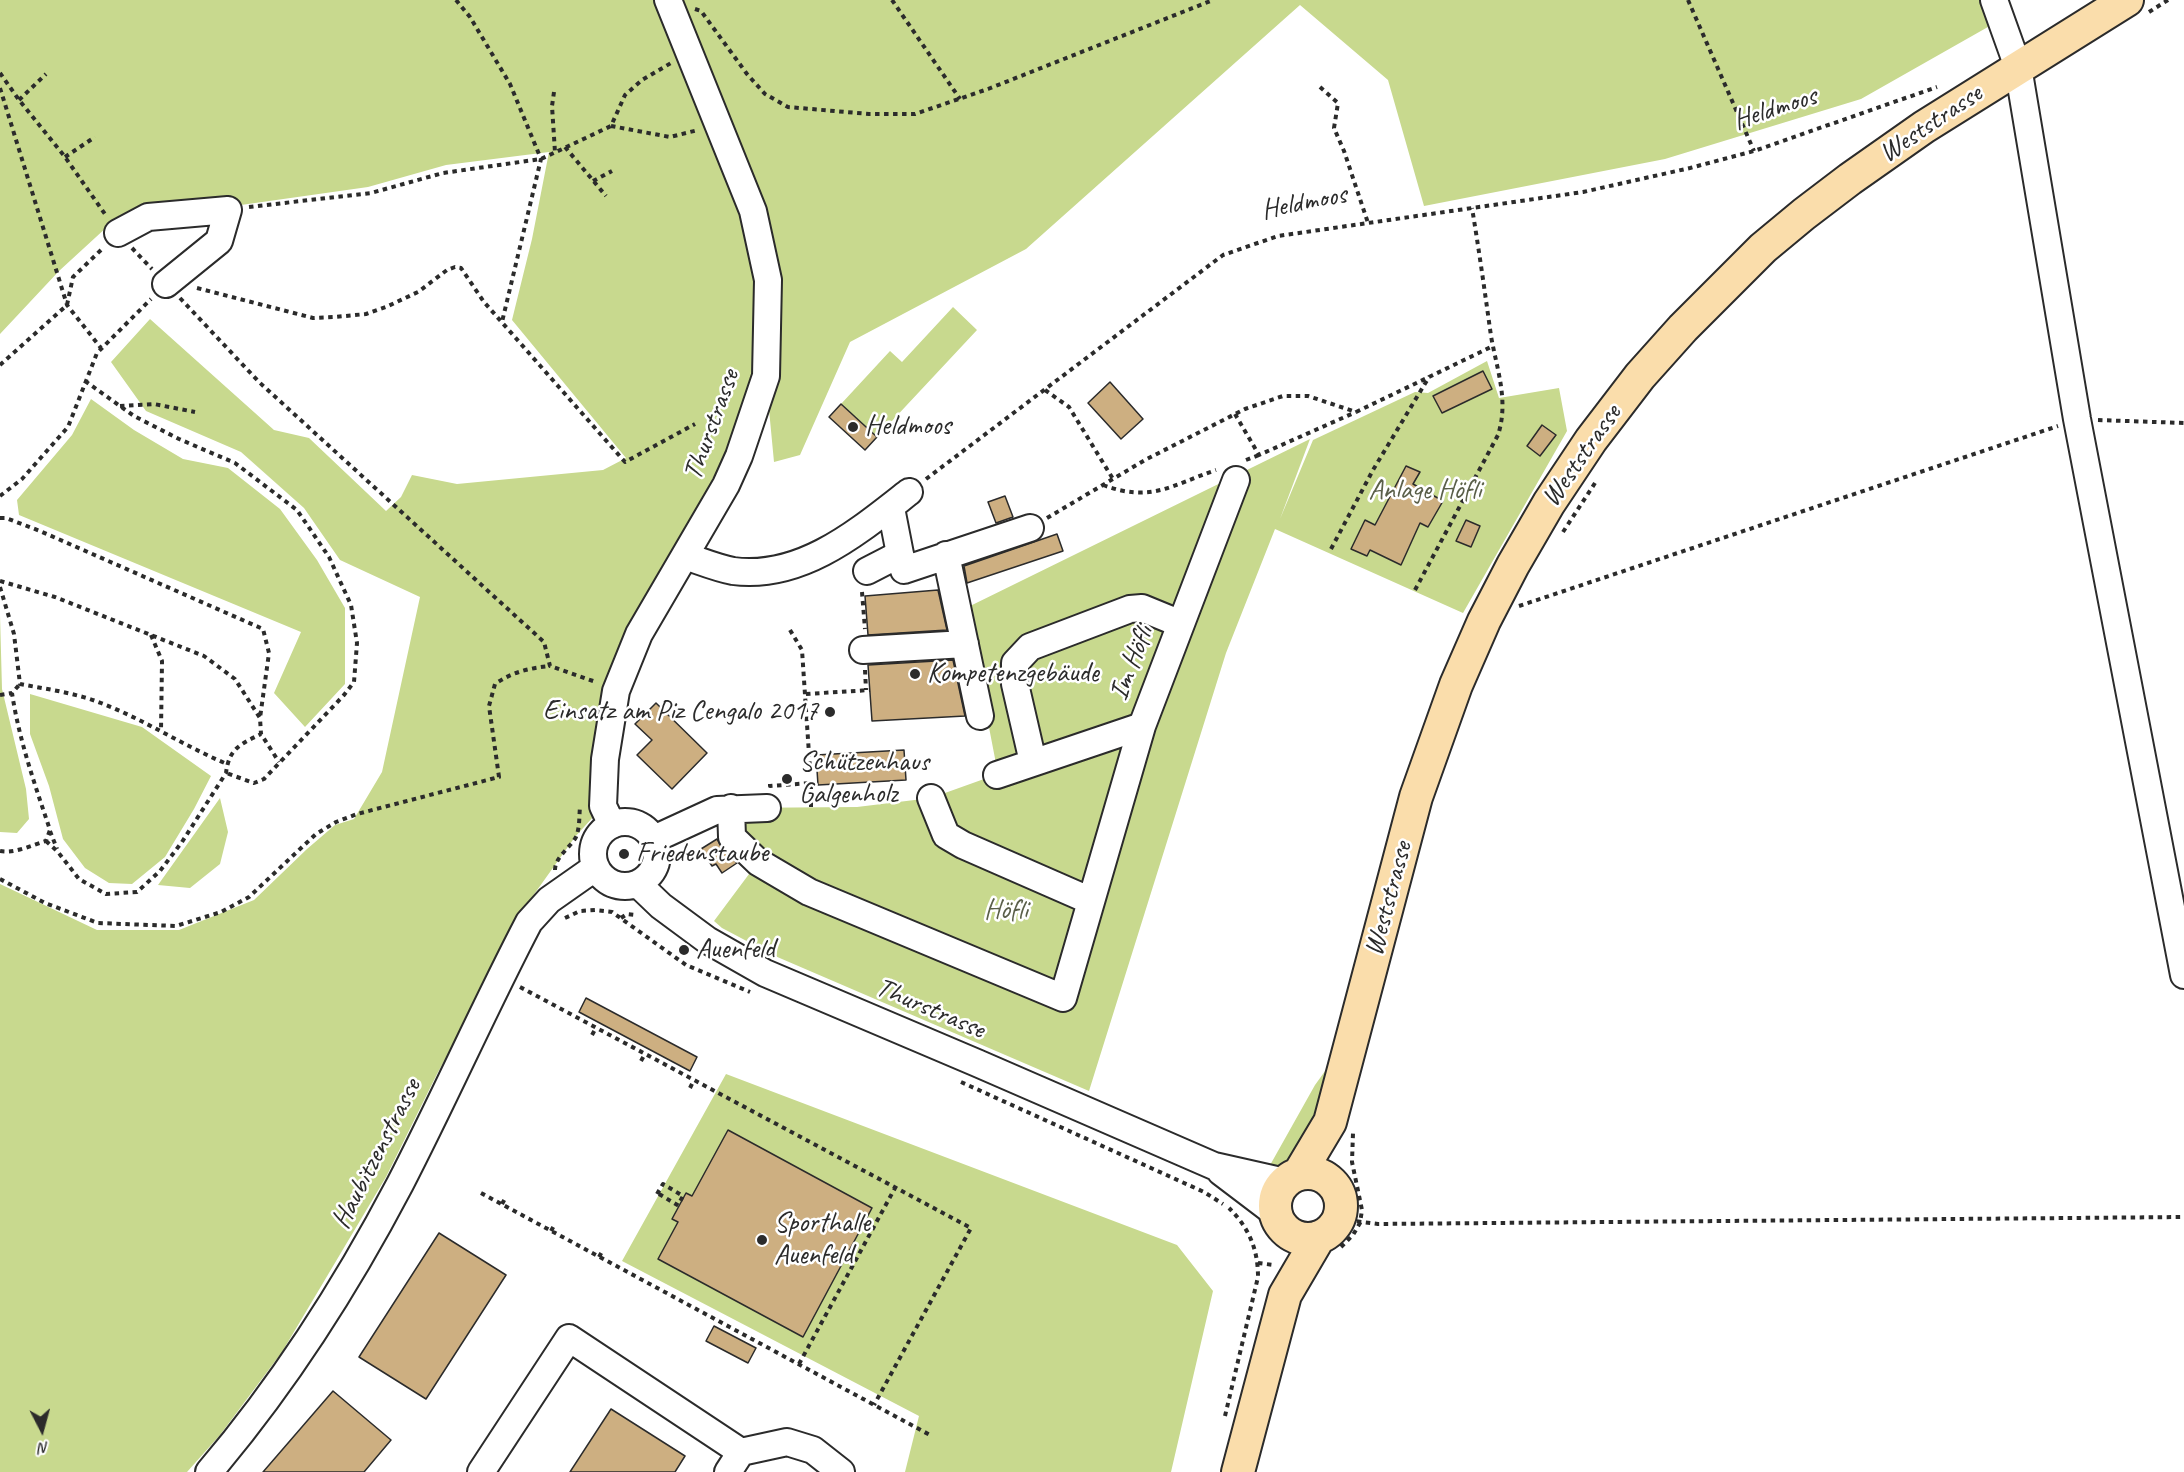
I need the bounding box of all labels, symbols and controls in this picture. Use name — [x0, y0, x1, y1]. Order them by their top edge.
street label: Weststrasse — [1873, 77, 1989, 171]
street label: Heldmoos — [1729, 80, 1821, 138]
street label: Heldmoos — [1259, 178, 1349, 228]
street label: Thurstrasse — [677, 365, 747, 485]
street label: Weststrasse — [1535, 399, 1629, 513]
place label: Heldmoos — [865, 410, 951, 444]
marker: Heldmoos — [846, 420, 860, 434]
park label: Anlage Höfli — [1369, 474, 1481, 508]
street label: Im Höfli — [1102, 621, 1162, 705]
place label: Kompetenzgebäude — [927, 657, 1098, 691]
marker: Kompetenzgebäude — [908, 667, 922, 681]
place label: Einsatz am Piz Cengalo 2017 — [543, 695, 818, 729]
marker: Einsatz am Piz Cengalo 2017 — [823, 705, 837, 719]
place label: Schützenhaus Galgenholz — [799, 746, 929, 812]
marker: Schützenhaus Galgenholz — [780, 772, 794, 786]
place label: Friedenstaube — [636, 837, 768, 871]
street label: Weststrasse — [1358, 838, 1420, 960]
marker: Friedenstaube — [617, 847, 631, 861]
park label: Höfli — [984, 894, 1028, 928]
place label: Auenfeld — [696, 933, 775, 967]
marker: Auenfeld — [677, 943, 691, 957]
street label: Thurstrasse — [870, 971, 990, 1047]
street label: Haubitzenstrasse — [325, 1073, 429, 1235]
place label: Sporthalle Auenfeld — [774, 1207, 870, 1273]
marker: Sporthalle Auenfeld — [755, 1233, 769, 1247]
north arrow — [12, 1400, 72, 1460]
text: N — [38, 1437, 50, 1458]

